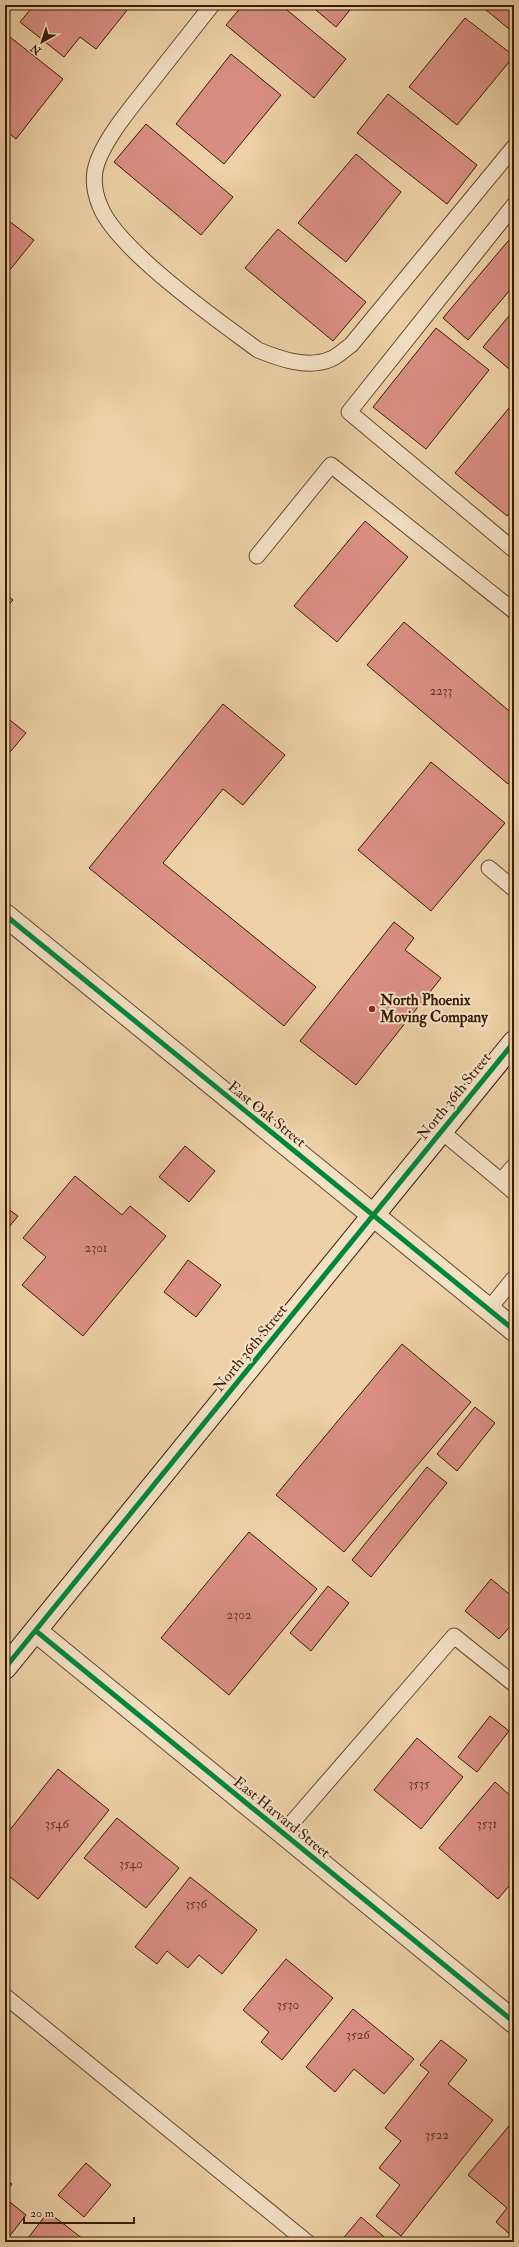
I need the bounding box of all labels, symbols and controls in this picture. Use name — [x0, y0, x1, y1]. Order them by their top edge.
north arrow — [22, 22, 62, 62]
text: N — [27, 41, 45, 58]
house number: 2233 — [429, 683, 453, 699]
place label: North Phoenix Moving Company — [379, 991, 489, 1028]
marker: North Phoenix Moving Company — [367, 1004, 377, 1014]
street label: North 36th Street — [413, 1049, 496, 1144]
street label: East Oak Street — [224, 1077, 310, 1152]
house number: 2301 — [85, 1240, 108, 1256]
street label: North 36th Street — [209, 1301, 292, 1396]
house number: 2302 — [227, 1607, 252, 1623]
street label: East Harvard Street — [229, 1773, 334, 1862]
house number: 3535 — [408, 1776, 430, 1792]
house number: 3546 — [45, 1816, 70, 1832]
house number: 3531 — [477, 1816, 498, 1832]
house number: 3540 — [119, 1856, 143, 1872]
house number: 3536 — [185, 1896, 209, 1912]
house number: 3530 — [277, 1997, 299, 2013]
house number: 3526 — [346, 2027, 371, 2043]
house number: 3522 — [425, 2127, 449, 2143]
scale bar — [24, 2199, 134, 2225]
text: 20 m — [30, 2206, 55, 2221]

